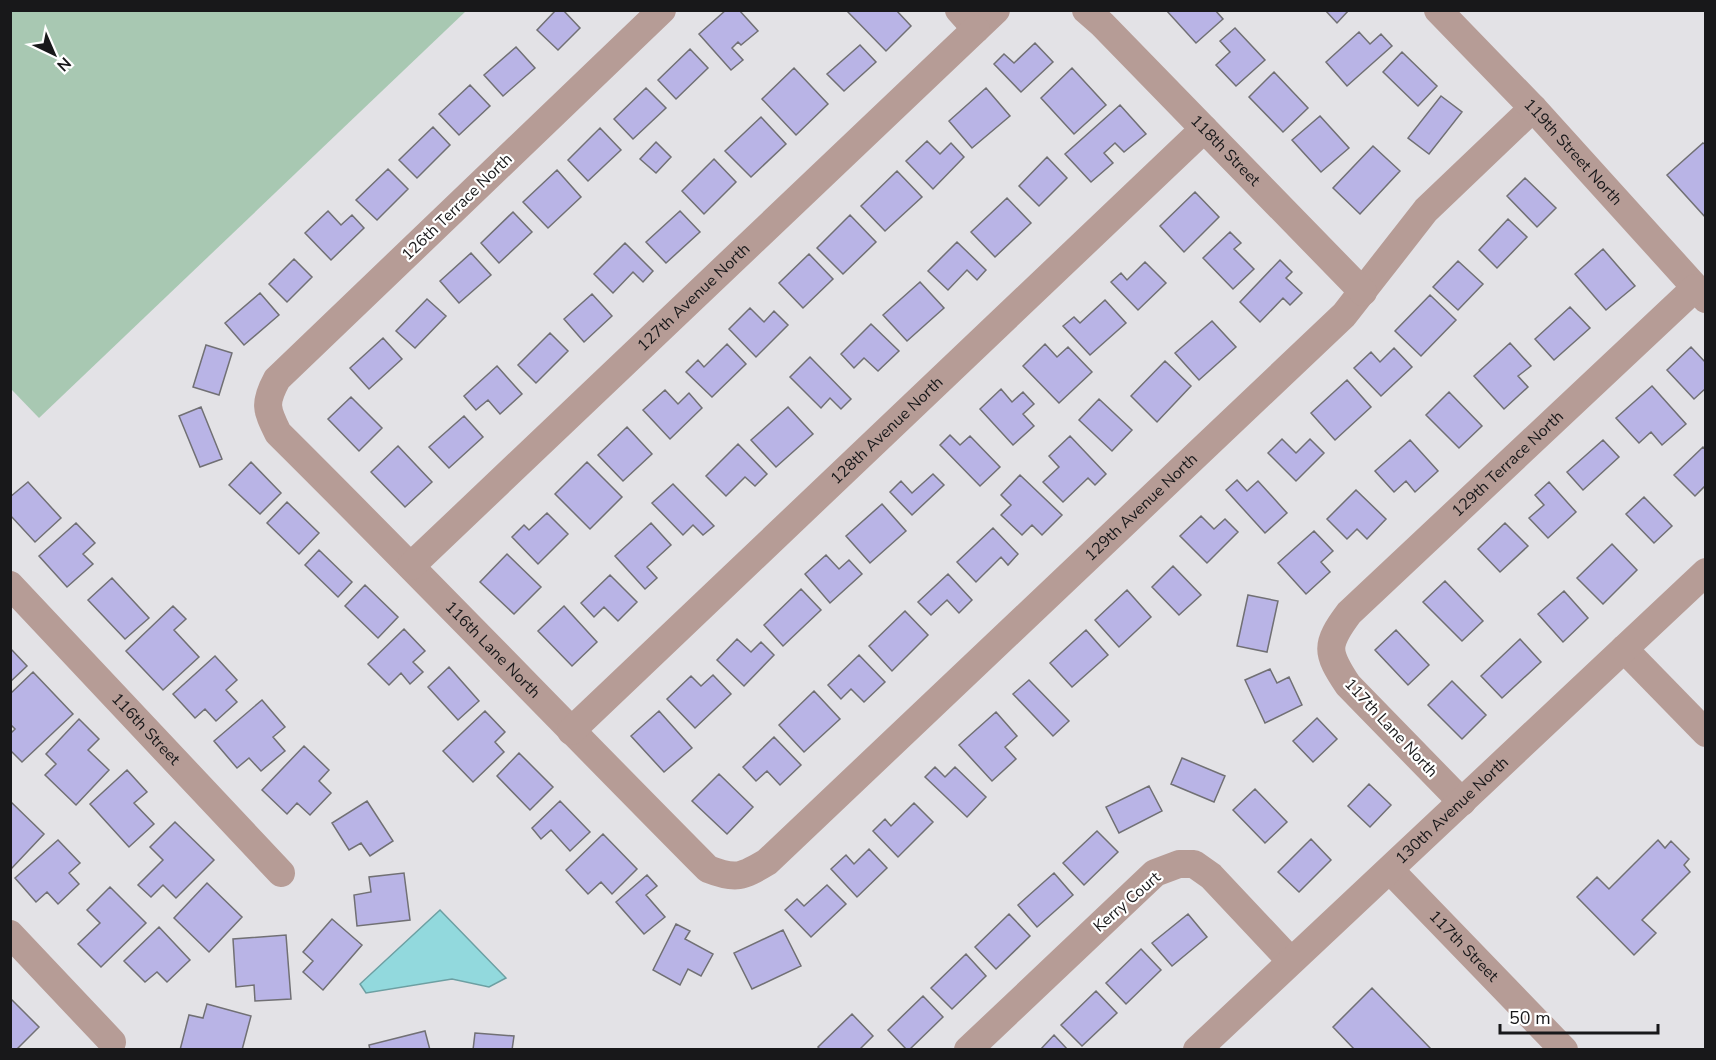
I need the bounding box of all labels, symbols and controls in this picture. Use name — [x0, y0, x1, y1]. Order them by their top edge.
north arrow — [24, 24, 84, 84]
text: N — [52, 52, 76, 76]
street label: 119th Street North — [1519, 94, 1627, 210]
street label: 118th Street — [1186, 110, 1265, 191]
street label: 126th Terrace North — [397, 148, 517, 266]
street label: 127th Avenue North — [633, 238, 755, 356]
street label: 128th Avenue North — [826, 372, 948, 489]
street label: 129th Terrace North — [1447, 406, 1568, 522]
street label: 129th Avenue North — [1080, 448, 1202, 566]
street label: 116th Lane North — [440, 596, 545, 703]
street label: 117th Lane North — [1339, 674, 1443, 782]
street label: 116th Street — [106, 688, 185, 770]
street label: 130th Avenue North — [1391, 752, 1514, 869]
street label: Kerry Court — [1089, 866, 1166, 937]
street label: 117th Street — [1424, 906, 1504, 987]
scale bar — [1500, 997, 1658, 1035]
text: 50 m — [1509, 1006, 1551, 1030]

